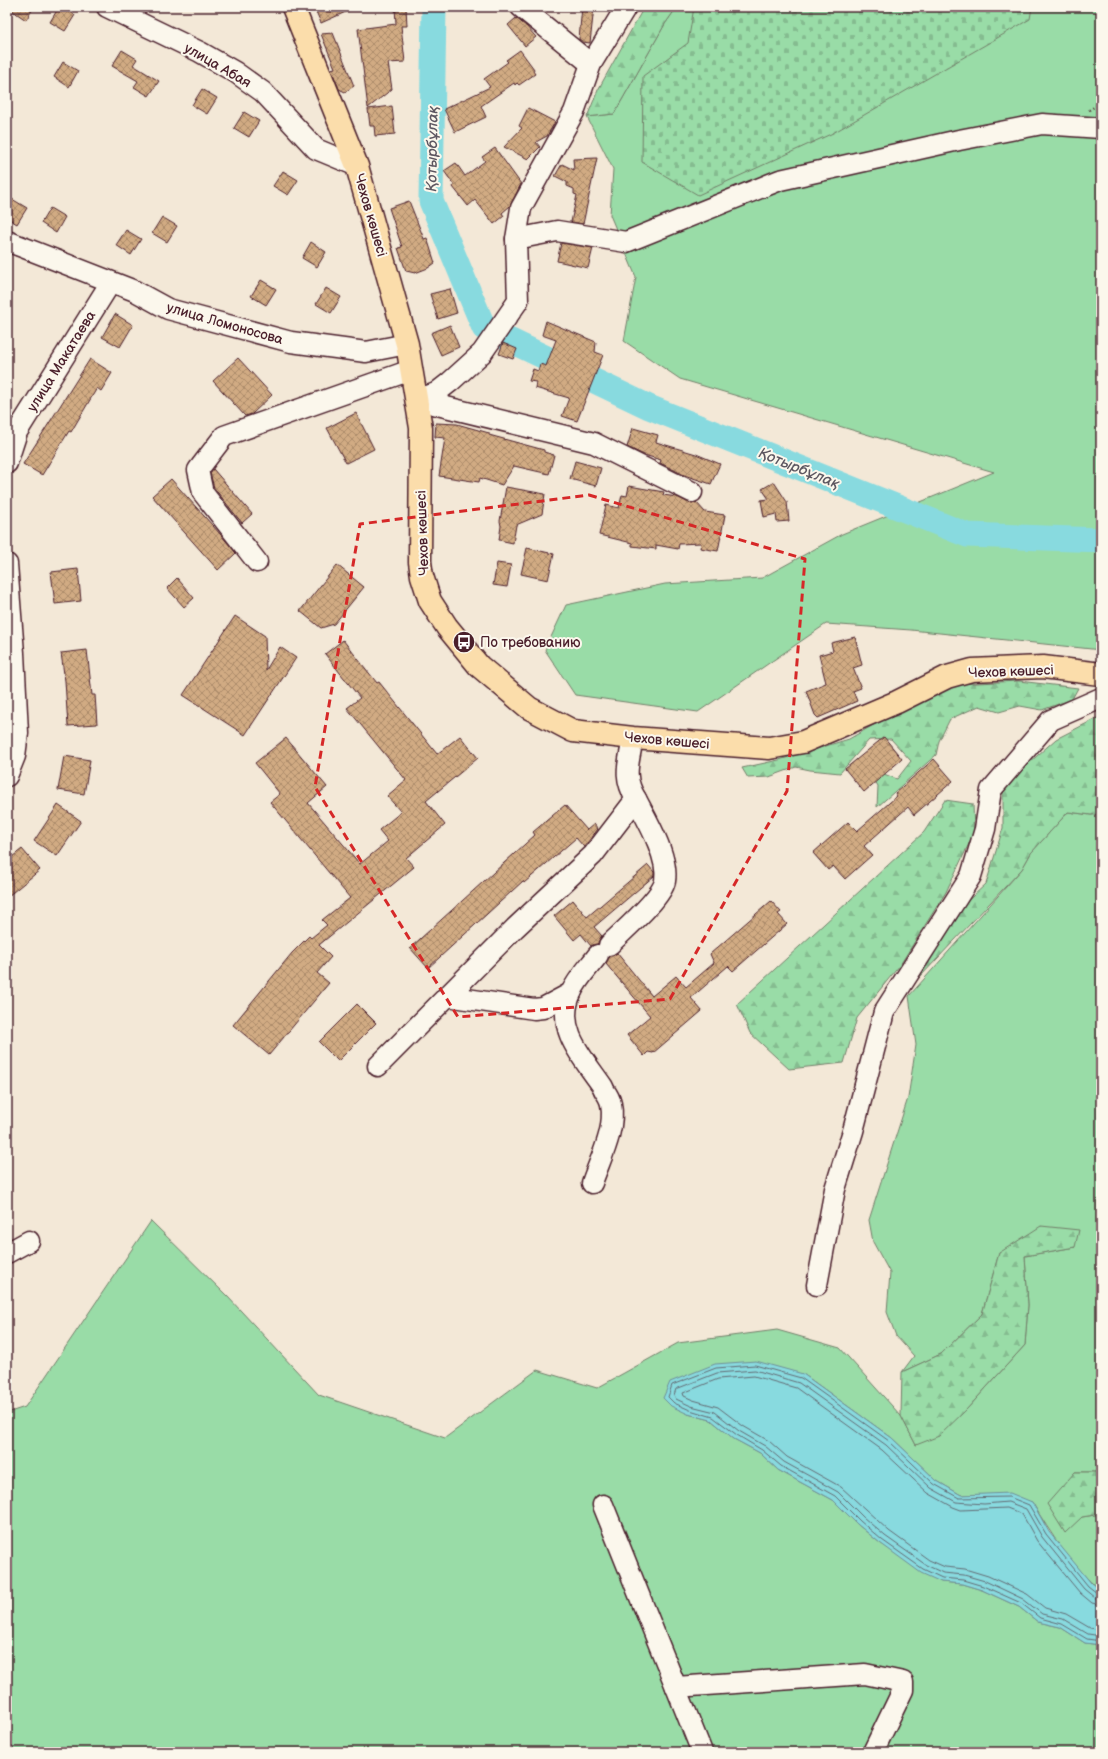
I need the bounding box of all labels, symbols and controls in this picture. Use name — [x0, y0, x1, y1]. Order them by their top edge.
street label: улица Абая — [181, 39, 255, 92]
water label: Қотырбұлақ — [422, 105, 443, 192]
street label: Чехов көшесі — [351, 172, 390, 259]
street label: улица Ломоносова — [165, 299, 286, 348]
street label: улица Макатаева — [24, 307, 100, 415]
water label: Қотырбұлақ — [756, 444, 843, 494]
street label: Чехов көшесі — [413, 490, 432, 576]
bus stop icon: По требованию — [451, 629, 477, 655]
place label: По требованию — [480, 634, 581, 651]
street label: Чехов көшесі — [968, 662, 1054, 681]
street label: Чехов көшесі — [624, 728, 710, 753]

